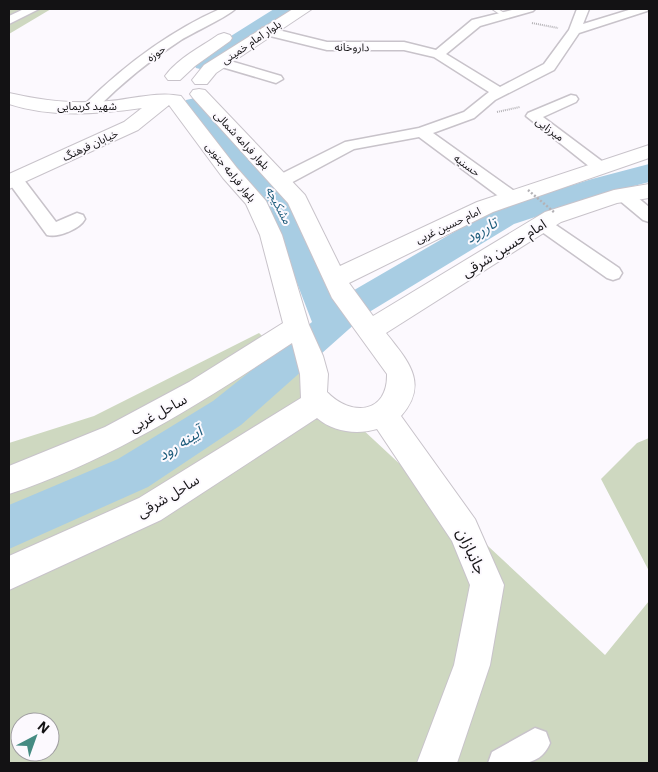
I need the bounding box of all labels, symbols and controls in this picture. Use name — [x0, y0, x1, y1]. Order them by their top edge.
street label: بلوار امام خمینی — [218, 17, 284, 68]
street label: داروخانه — [334, 40, 370, 54]
street label: حوزه — [144, 41, 169, 64]
street label: شهید کریمایی — [57, 99, 117, 113]
street label: بلوار فرامه شمالی — [211, 108, 273, 172]
street label: میرزایی — [533, 114, 567, 144]
street label: خیابان فرهنگ — [60, 126, 121, 164]
street label: بلوار فرامه جنوبی — [203, 139, 259, 205]
street label: حسنیه — [451, 151, 483, 180]
water label: مشکیجه — [263, 184, 295, 227]
street label: امام حسین غربی — [413, 204, 483, 247]
water label: تاررود — [462, 212, 503, 247]
street label: امام حسین شرقی — [458, 215, 551, 283]
street label: ساحل غربی — [126, 390, 190, 436]
water label: آیینه رود — [154, 420, 209, 464]
street label: ساحل شرقی — [134, 470, 202, 522]
street label: جانبازان — [453, 525, 491, 577]
north arrow — [10, 712, 60, 762]
text: N — [34, 717, 53, 737]

